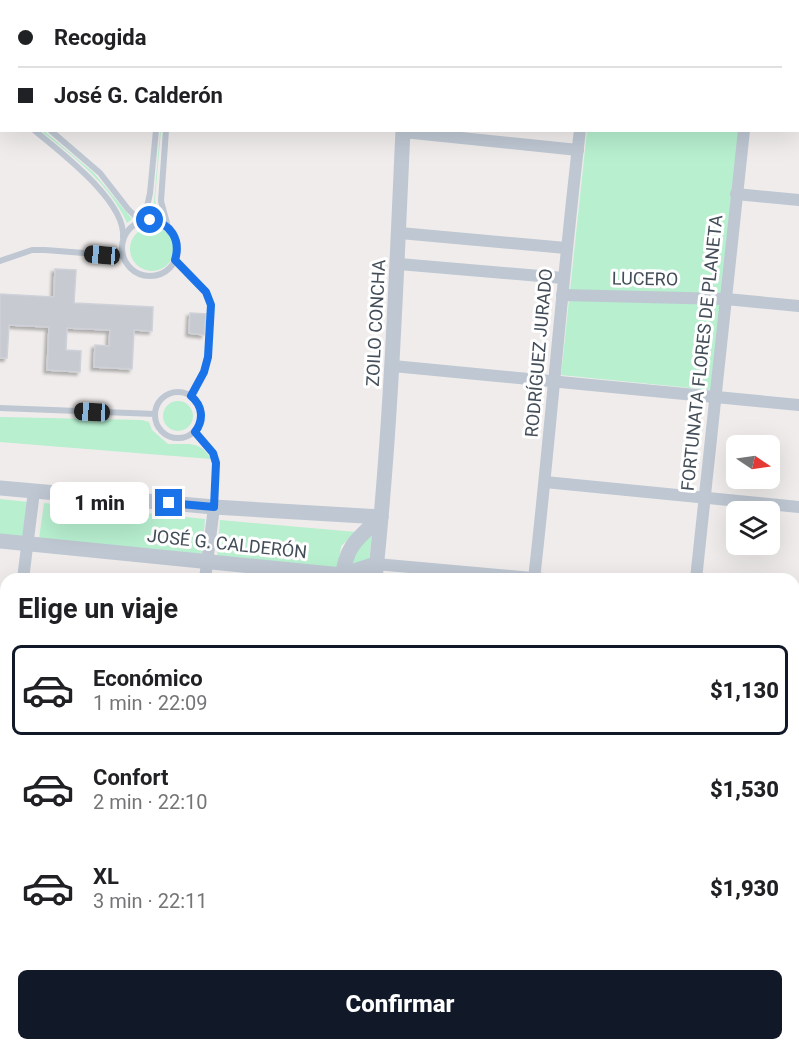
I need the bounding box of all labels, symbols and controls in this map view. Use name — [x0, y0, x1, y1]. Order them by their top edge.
text: Recogida — [54, 25, 146, 50]
text: José G. Calderón — [54, 83, 223, 108]
route start — [136, 206, 163, 233]
street label: FORTUNATA FLORES DE PLANETA — [677, 214, 726, 492]
car — [83, 244, 121, 266]
street label: ZOILO CONCHA — [362, 259, 389, 387]
street label: LUCERO — [612, 267, 678, 290]
street label: RODRÍGUEZ JURADO — [521, 268, 556, 438]
car — [74, 402, 110, 422]
north arrow — [726, 435, 780, 489]
map controls — [726, 435, 780, 555]
callout: 1 min — [49, 482, 148, 524]
route end — [155, 489, 182, 516]
text: 1 min — [74, 491, 125, 515]
button: layers — [726, 501, 780, 555]
street label: JOSÉ G. CALDERÓN — [146, 525, 308, 562]
text: Elige un viaje — [18, 593, 178, 625]
icon: car — [21, 663, 75, 717]
text: Económico — [93, 666, 203, 691]
text: $1,130 — [710, 678, 779, 703]
text: 1 min · 22:09 — [93, 691, 208, 715]
icon: car — [21, 762, 75, 816]
text: Confort — [93, 765, 168, 790]
text: $1,530 — [710, 777, 779, 802]
text: 2 min · 22:10 — [93, 790, 208, 814]
icon: car — [21, 861, 75, 915]
text: XL — [93, 864, 119, 889]
text: $1,930 — [710, 876, 779, 901]
text: 3 min · 22:11 — [93, 889, 208, 913]
button: Confirmar — [18, 970, 782, 1039]

